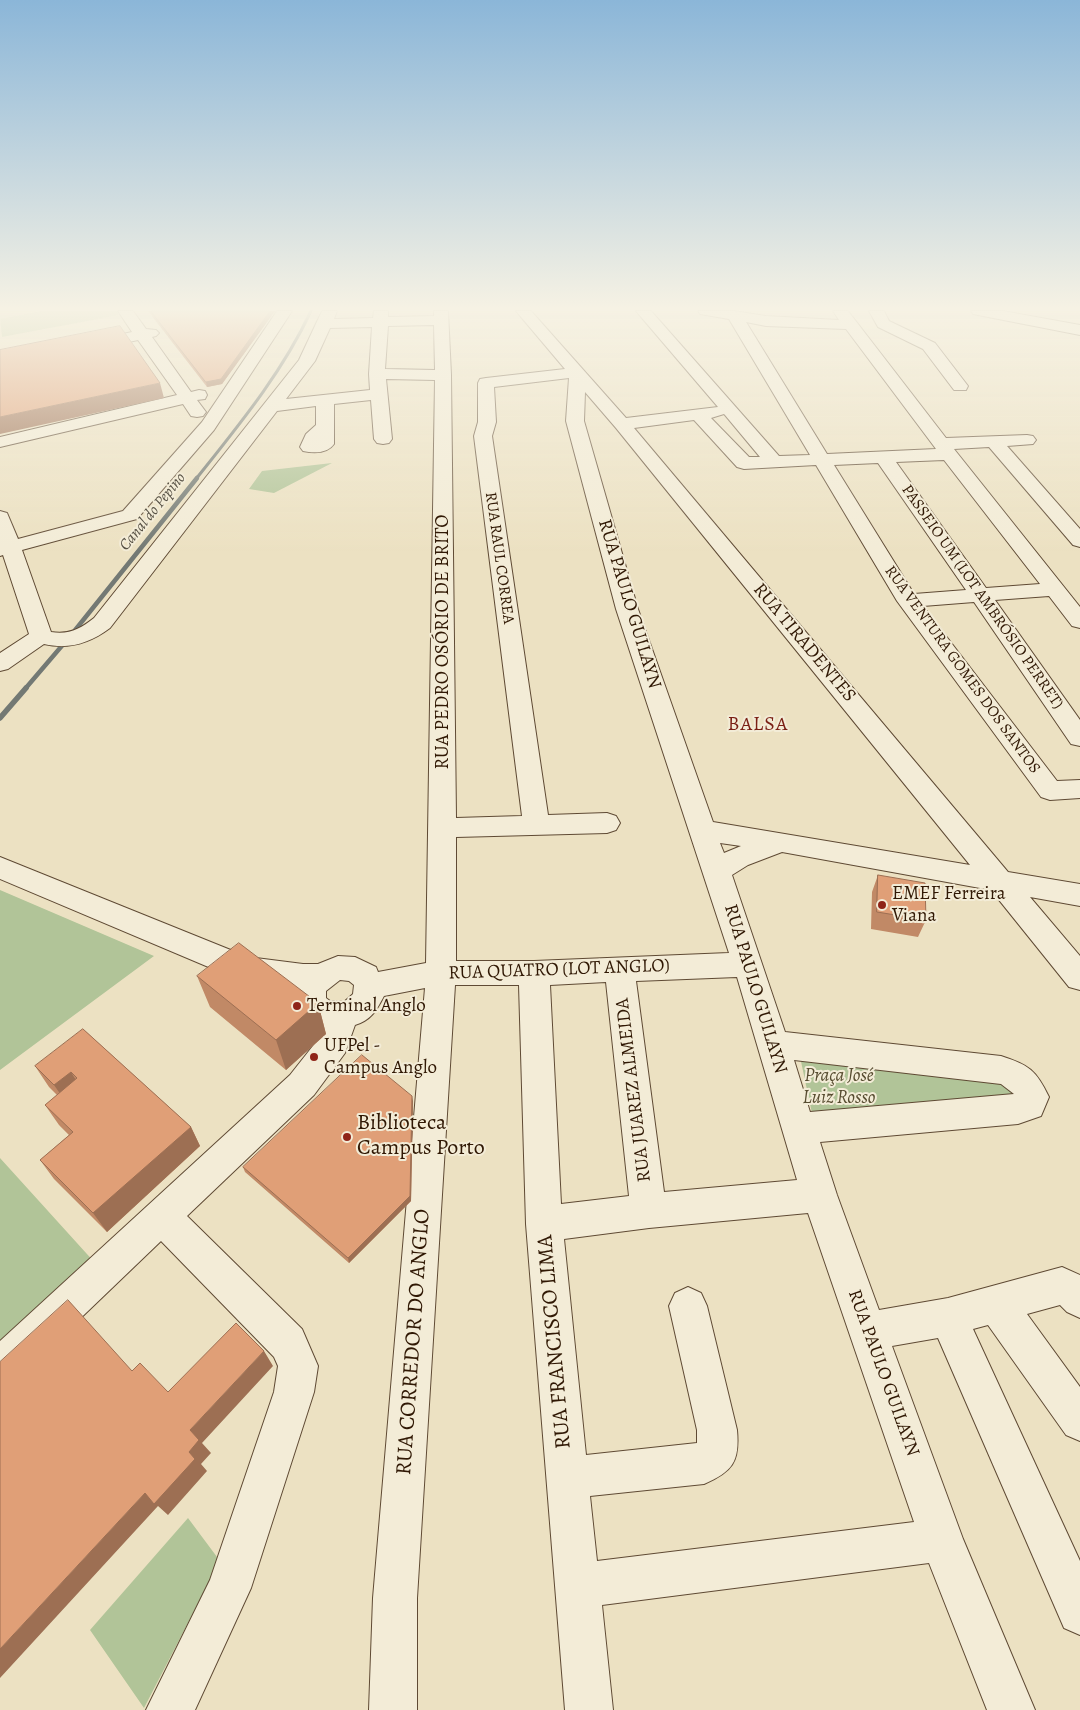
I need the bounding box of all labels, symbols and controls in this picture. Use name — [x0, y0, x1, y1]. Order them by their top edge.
water label: Canal do Pepino — [116, 469, 190, 555]
street label: PASSEIO UM (LOT AMBRÓSIO PERRET) — [897, 481, 1067, 713]
street label: RUA RAUL CORREA — [480, 491, 518, 625]
street label: RUA PEDRO OSÓRIO DE BRITO — [432, 514, 454, 770]
street label: RUA PAULO GUILAYN — [592, 517, 666, 691]
street label: RUA VENTURA GOMES DOS SANTOS — [880, 562, 1044, 778]
street label: RUA TIRADENTES — [748, 579, 860, 707]
district label: BALSA — [727, 713, 789, 737]
place label: EMEF Ferreira Viana — [892, 883, 1006, 927]
marker: EMEF Ferreira Viana — [876, 899, 888, 911]
street label: RUA PAULO GUILAYN — [718, 902, 792, 1076]
street label: RUA QUATRO (LOT ANGLO) — [448, 955, 670, 985]
place label: Terminal Anglo — [307, 995, 426, 1017]
street label: RUA JUAREZ ALMEIDA — [611, 997, 657, 1183]
marker: Terminal Anglo — [291, 1000, 303, 1012]
place label: UFPel - Campus Anglo — [324, 1035, 437, 1079]
marker: UFPel - Campus Anglo — [308, 1051, 320, 1063]
park label: Praça José Luiz Rosso — [802, 1065, 876, 1109]
place label: Biblioteca Campus Porto — [357, 1111, 485, 1162]
marker: Biblioteca Campus Porto — [341, 1131, 353, 1143]
street label: RUA CORREDOR DO ANGLO — [392, 1208, 436, 1476]
street label: RUA FRANCISCO LIMA — [532, 1234, 578, 1450]
street label: RUA PAULO GUILAYN — [842, 1286, 924, 1460]

